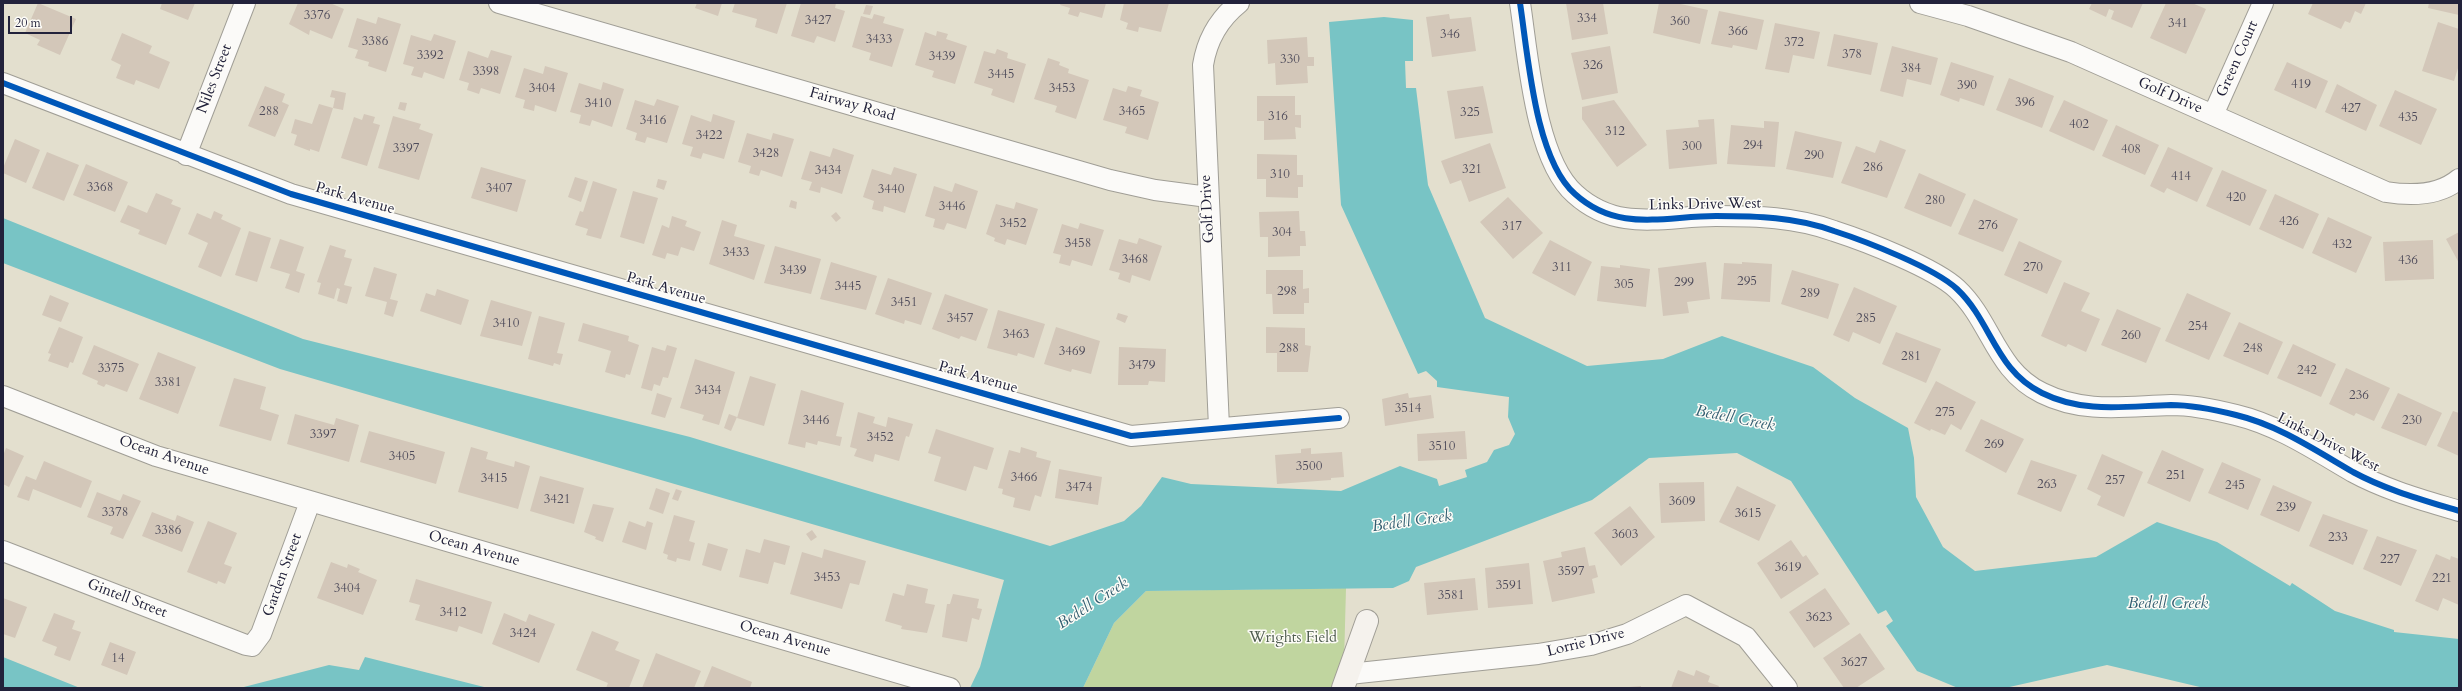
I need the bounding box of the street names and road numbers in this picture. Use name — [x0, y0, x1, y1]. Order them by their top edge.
street label: Green Court — [2213, 18, 2263, 100]
street label: Niles Street — [194, 42, 236, 116]
street label: Golf Drive — [2135, 74, 2205, 118]
street label: Fairway Road — [807, 84, 897, 126]
street label: Golf Drive — [1197, 174, 1219, 244]
street label: Park Avenue — [313, 179, 397, 219]
street label: Links Drive West — [1649, 195, 1761, 215]
street label: Park Avenue — [624, 269, 708, 309]
street label: Park Avenue — [936, 358, 1020, 398]
street label: Links Drive West — [2274, 409, 2382, 477]
street label: Ocean Avenue — [116, 432, 212, 480]
street label: Ocean Avenue — [426, 527, 522, 571]
street label: Garden Street — [260, 531, 306, 619]
street label: Gintell Street — [85, 576, 169, 622]
street label: Ocean Avenue — [737, 617, 833, 661]
street label: Lorrie Drive — [1545, 625, 1627, 661]

